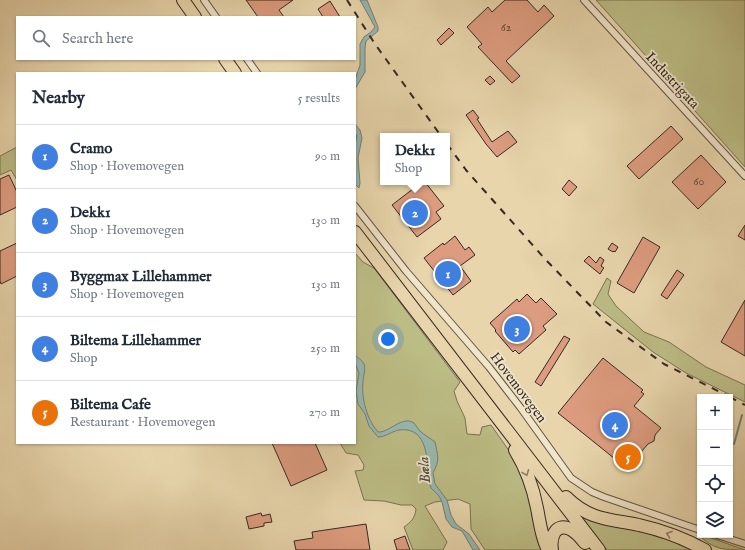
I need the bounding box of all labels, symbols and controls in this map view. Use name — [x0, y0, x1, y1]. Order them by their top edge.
search box — [16, 16, 356, 60]
house number: 62 — [501, 20, 512, 35]
icon: search — [30, 27, 52, 49]
text: Search here — [62, 29, 133, 48]
street label: Industrigata — [641, 48, 704, 114]
text: Nearby — [32, 88, 85, 109]
text: 5 results — [298, 90, 340, 107]
popup — [380, 133, 450, 185]
text: Cramo — [70, 139, 112, 158]
text: Dekk1 — [395, 141, 435, 160]
text: 1 — [43, 148, 47, 165]
text: 90 m — [315, 148, 340, 165]
text: Shop · Hovemovegen — [70, 158, 184, 175]
text: Shop — [395, 160, 422, 177]
house number: 60 — [694, 174, 705, 189]
pin: 2 — [402, 198, 428, 228]
text: Dekk1 — [70, 203, 111, 222]
text: 2 — [42, 212, 48, 229]
text: 130 m — [311, 212, 340, 229]
text: Shop · Hovemovegen — [70, 222, 184, 239]
pin: 1 — [435, 259, 461, 289]
text: Byggmax Lillehammer — [70, 267, 212, 286]
text: 3 — [43, 276, 47, 293]
text: 130 m — [311, 276, 340, 293]
text: Shop · Hovemovegen — [70, 286, 184, 303]
pin: 3 — [504, 314, 530, 344]
your location — [378, 329, 398, 349]
text: Biltema Lillehammer — [70, 331, 201, 350]
text: 4 — [42, 340, 48, 357]
text: 250 m — [310, 340, 340, 357]
street label: Hovemovegen — [486, 349, 551, 427]
text: Shop — [70, 350, 98, 367]
map controls — [697, 394, 733, 538]
button: + — [697, 394, 733, 430]
text: Biltema Cafe — [70, 395, 151, 414]
text: 5 — [43, 404, 47, 421]
text: 270 m — [309, 404, 340, 421]
pin: 4 — [602, 410, 628, 440]
text: Restaurant · Hovemovegen — [70, 414, 215, 431]
button: − — [697, 430, 733, 466]
pin: 5 — [615, 442, 641, 472]
water label: Bæla — [414, 455, 435, 484]
button: locate — [697, 466, 733, 502]
one-way arrow — [522, 469, 530, 476]
button: layers — [697, 502, 733, 538]
one-way arrow — [666, 531, 673, 539]

